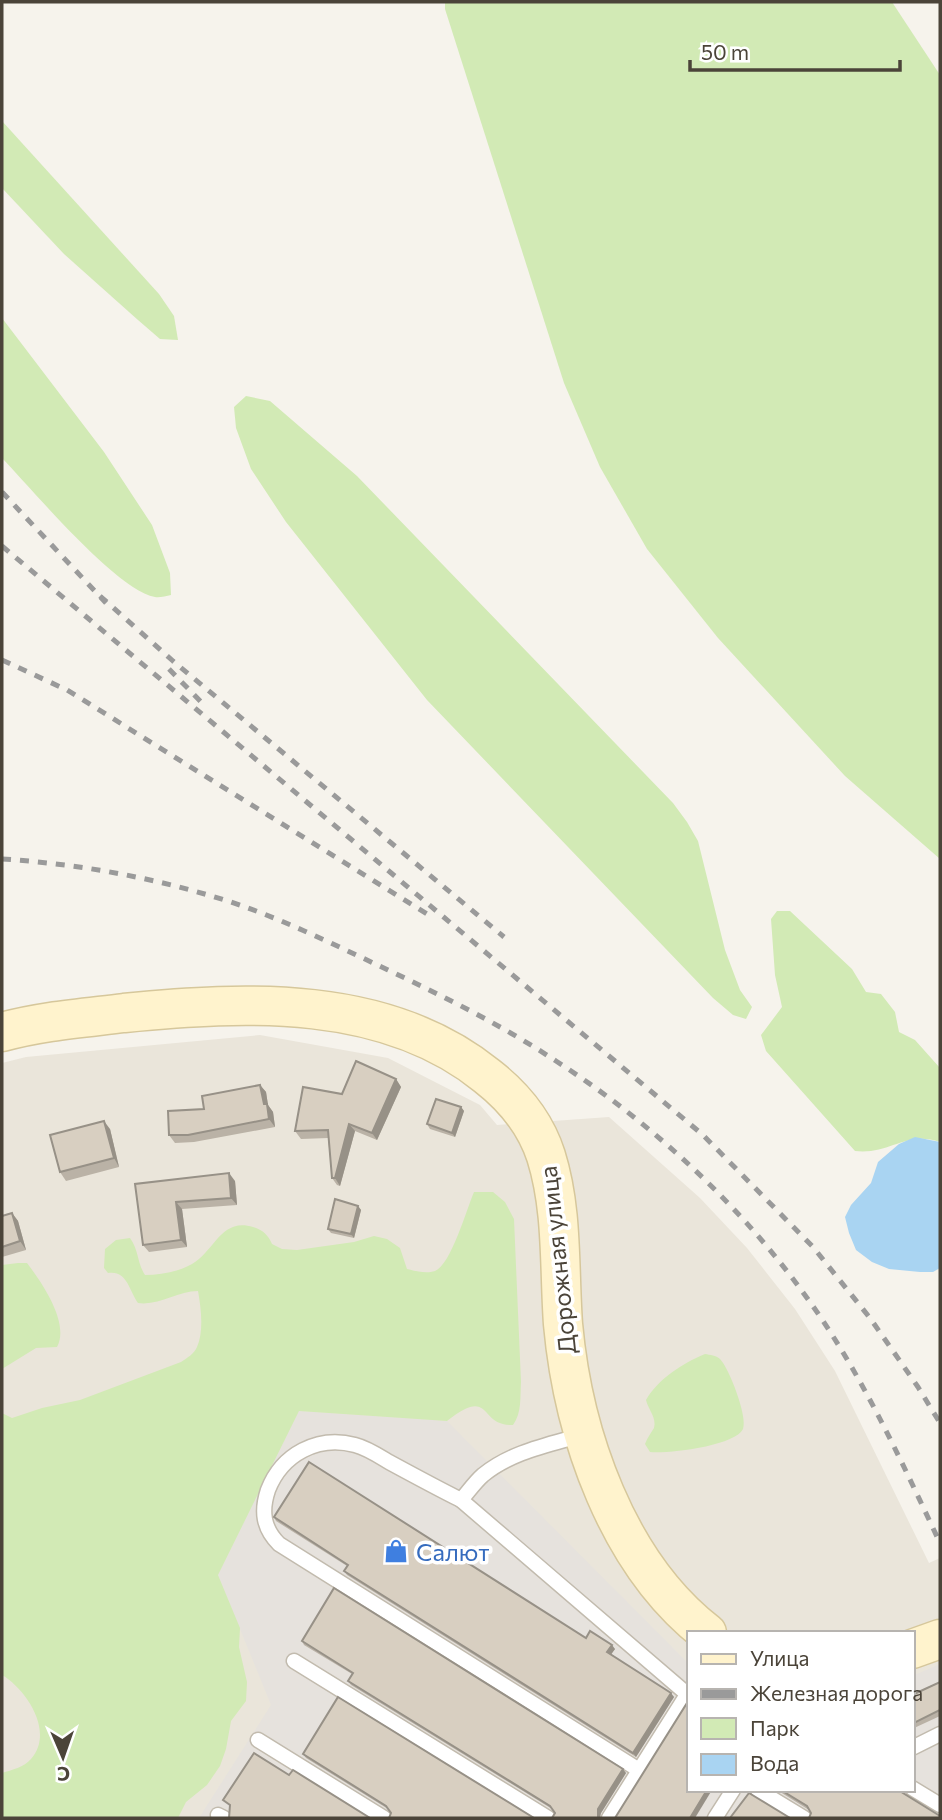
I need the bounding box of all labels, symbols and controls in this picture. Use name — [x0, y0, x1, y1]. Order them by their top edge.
scale bar — [690, 28, 900, 72]
text: 50 m — [701, 39, 749, 64]
street label: Дорожная улица — [533, 1165, 581, 1355]
shop icon: Салют — [382, 1537, 410, 1565]
place label: Салют — [416, 1537, 490, 1566]
legend — [687, 1631, 914, 1792]
text: Улица — [750, 1645, 809, 1670]
text: Железная дорога — [750, 1680, 923, 1705]
text: Парк — [750, 1715, 800, 1740]
north arrow — [28, 1722, 98, 1792]
text: Вода — [750, 1750, 799, 1775]
text: С — [57, 1763, 71, 1786]

